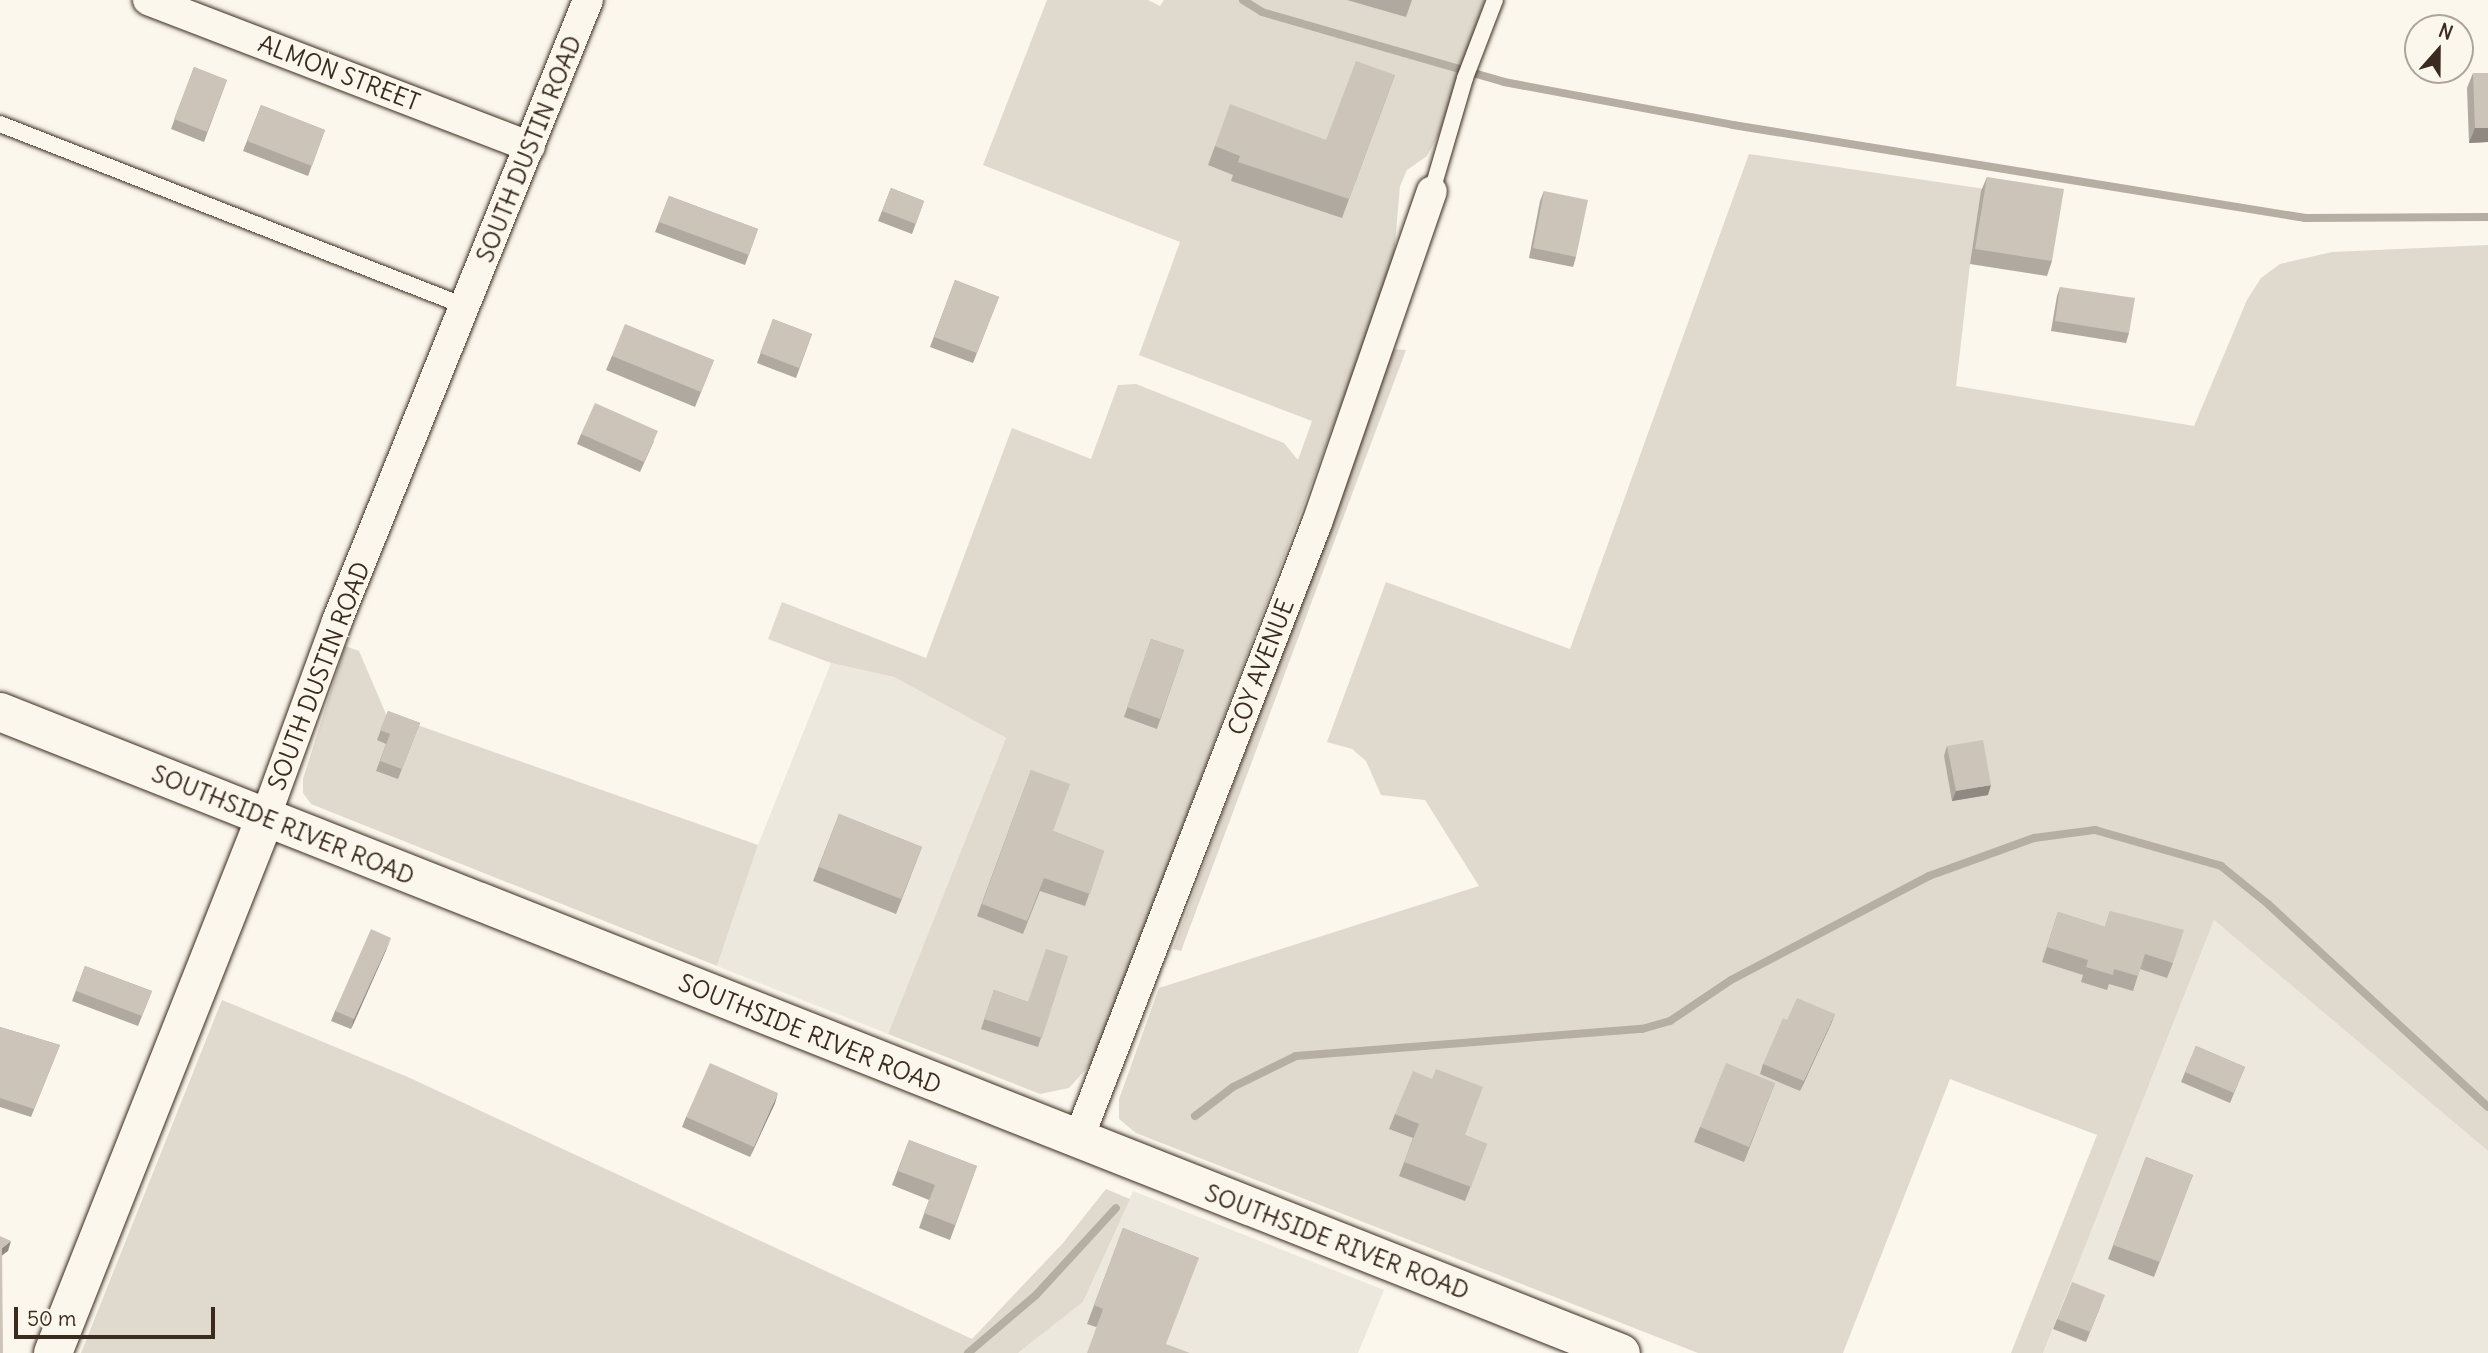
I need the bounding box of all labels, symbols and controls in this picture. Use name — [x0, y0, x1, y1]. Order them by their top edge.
north arrow — [2404, 14, 2474, 84]
text: N — [2435, 18, 2456, 45]
street label: ALMON STREET — [254, 29, 424, 117]
street label: SOUTH DUSTIN ROAD — [470, 31, 588, 267]
street label: SOUTH DUSTIN ROAD — [262, 558, 376, 794]
street label: COY AVENUE — [1222, 595, 1300, 739]
street label: SOUTHSIDE RIVER ROAD — [147, 759, 419, 891]
street label: SOUTHSIDE RIVER ROAD — [674, 968, 946, 1100]
street label: SOUTHSIDE RIVER ROAD — [1201, 1178, 1473, 1306]
scale bar — [18, 1294, 219, 1338]
text: 50 m — [27, 1305, 76, 1332]

